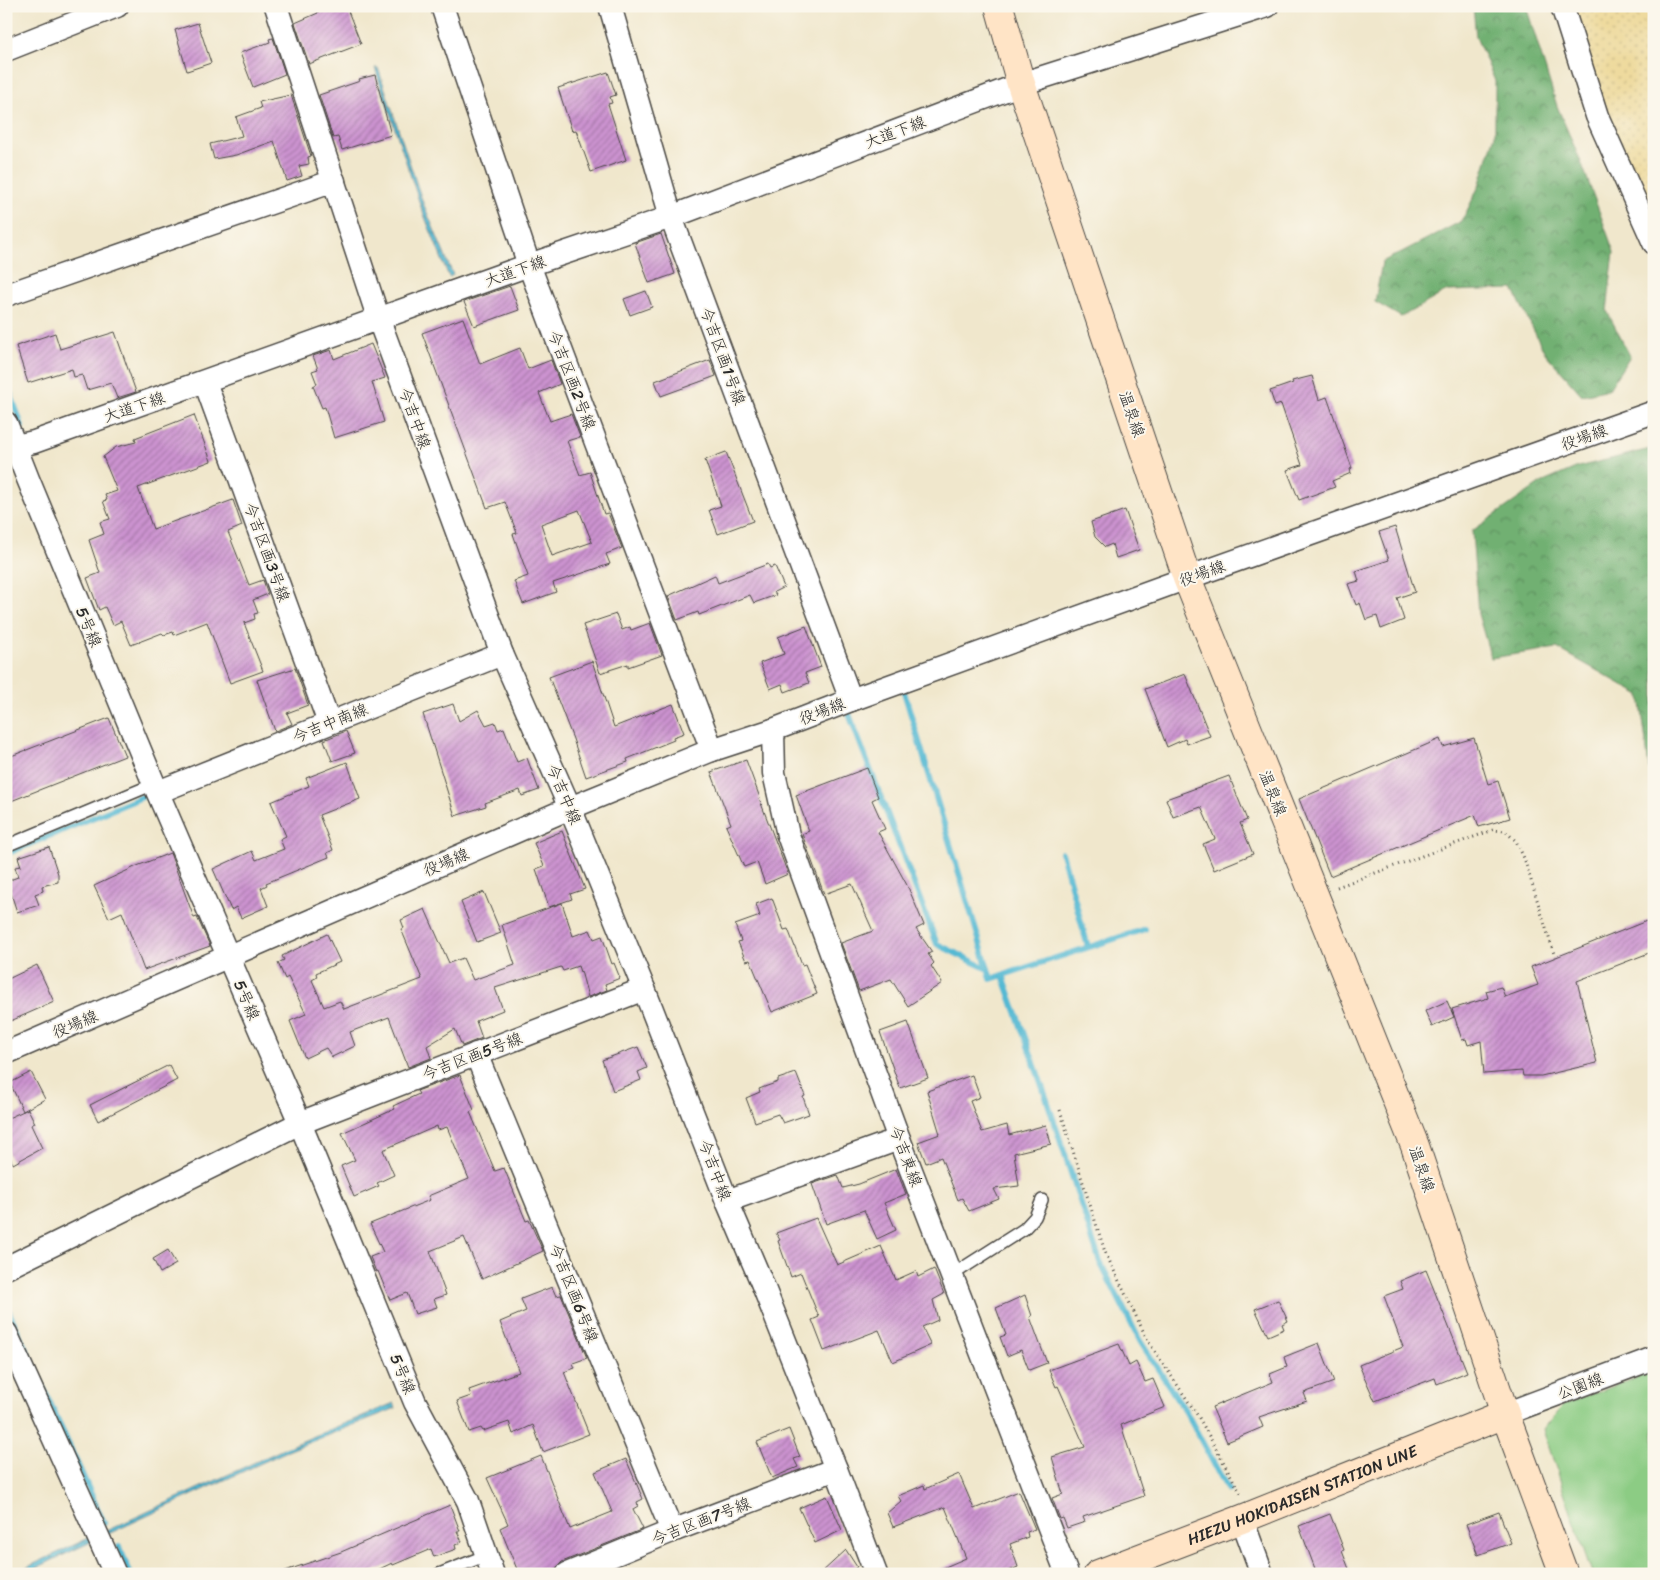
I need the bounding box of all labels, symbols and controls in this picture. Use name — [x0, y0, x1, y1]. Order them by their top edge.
street label: 大道下線 — [860, 107, 930, 157]
street label: 大道下線 — [480, 246, 550, 296]
street label: 今吉区画1号線 — [692, 303, 754, 409]
street label: 今吉区画2号線 — [540, 326, 604, 434]
street label: 大道下線 — [99, 383, 169, 431]
street label: 今吉中線 — [390, 383, 440, 453]
street label: 温泉線 — [1110, 387, 1154, 441]
street label: 役場線 — [1556, 415, 1612, 459]
street label: 今吉区画3号線 — [235, 498, 299, 606]
street label: 役場線 — [1174, 551, 1230, 595]
street label: 5号線 — [67, 602, 111, 652]
street label: 役場線 — [794, 689, 850, 733]
street label: 今吉中南線 — [287, 695, 373, 751]
street label: 今吉中線 — [538, 759, 590, 829]
street label: 温泉線 — [1251, 765, 1295, 821]
street label: 役場線 — [418, 839, 474, 885]
street label: 5号線 — [225, 975, 269, 1025]
street label: 役場線 — [47, 1001, 103, 1047]
street label: 今吉区画5号線 — [417, 1024, 527, 1088]
street label: 今吉東線 — [881, 1121, 931, 1191]
street label: 今吉中線 — [690, 1135, 740, 1205]
street label: 温泉線 — [1400, 1142, 1444, 1196]
street label: 今吉区画6号線 — [541, 1239, 607, 1347]
street label: 5号線 — [382, 1349, 424, 1399]
street label: 公園線 — [1552, 1364, 1608, 1408]
street label: HIEZU HOKIDAISEN STATION LINE — [1183, 1436, 1423, 1553]
street label: 今吉区画7号線 — [647, 1489, 755, 1553]

